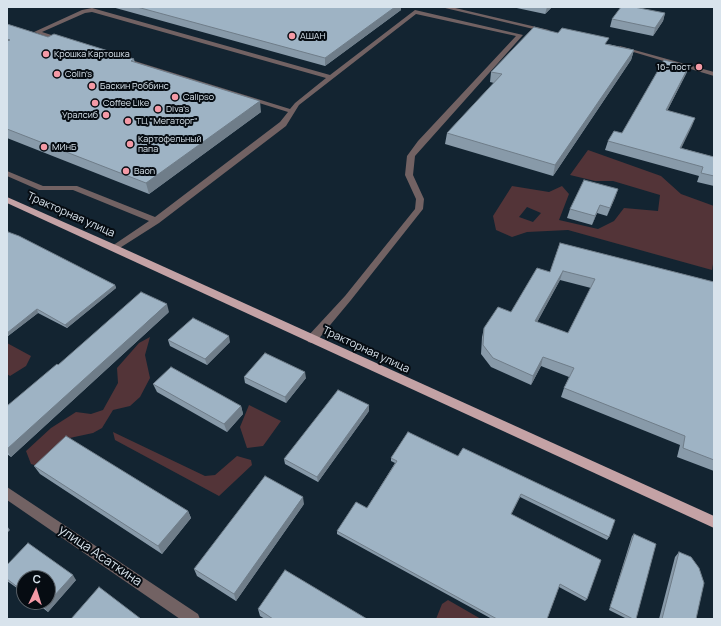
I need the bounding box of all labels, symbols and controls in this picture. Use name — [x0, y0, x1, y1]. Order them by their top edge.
marker: АШАН — [287, 31, 297, 41]
place label: АШАН — [300, 31, 326, 41]
marker: Крошка Картошка — [41, 49, 51, 59]
place label: Крошка Картошка — [54, 49, 130, 59]
place label: 16- пост — [656, 62, 691, 72]
marker: 16- пост — [694, 62, 704, 72]
marker: Colin's — [52, 69, 62, 79]
place label: Colin's — [65, 69, 92, 79]
marker: Баскин Роббинс — [87, 81, 97, 91]
place label: Баскин Роббинс — [100, 81, 169, 91]
marker: Calipso — [170, 92, 180, 102]
place label: Calipso — [183, 92, 214, 102]
marker: Coffee Like — [90, 98, 100, 108]
place label: Coffee Like — [103, 98, 149, 108]
marker: Diva's — [153, 104, 163, 114]
place label: Diva's — [166, 104, 189, 114]
place label: Уралсиб — [62, 110, 98, 120]
marker: Уралсиб — [101, 110, 111, 120]
marker: ТЦ "Мегаторг" — [123, 116, 133, 126]
place label: ТЦ "Мегаторг" — [136, 116, 198, 126]
place label: Картофельный папа — [138, 134, 202, 155]
marker: Картофельный папа — [125, 139, 135, 149]
marker: МИнБ — [39, 142, 49, 152]
place label: МИнБ — [52, 142, 76, 152]
marker: Baon — [121, 166, 131, 176]
place label: Baon — [134, 166, 155, 176]
street label: Тракторная улица — [25, 190, 117, 240]
street label: Тракторная улица — [320, 324, 412, 376]
street label: улица Асаткина — [55, 522, 145, 590]
north arrow — [16, 570, 56, 610]
text: С — [32, 571, 41, 586]

